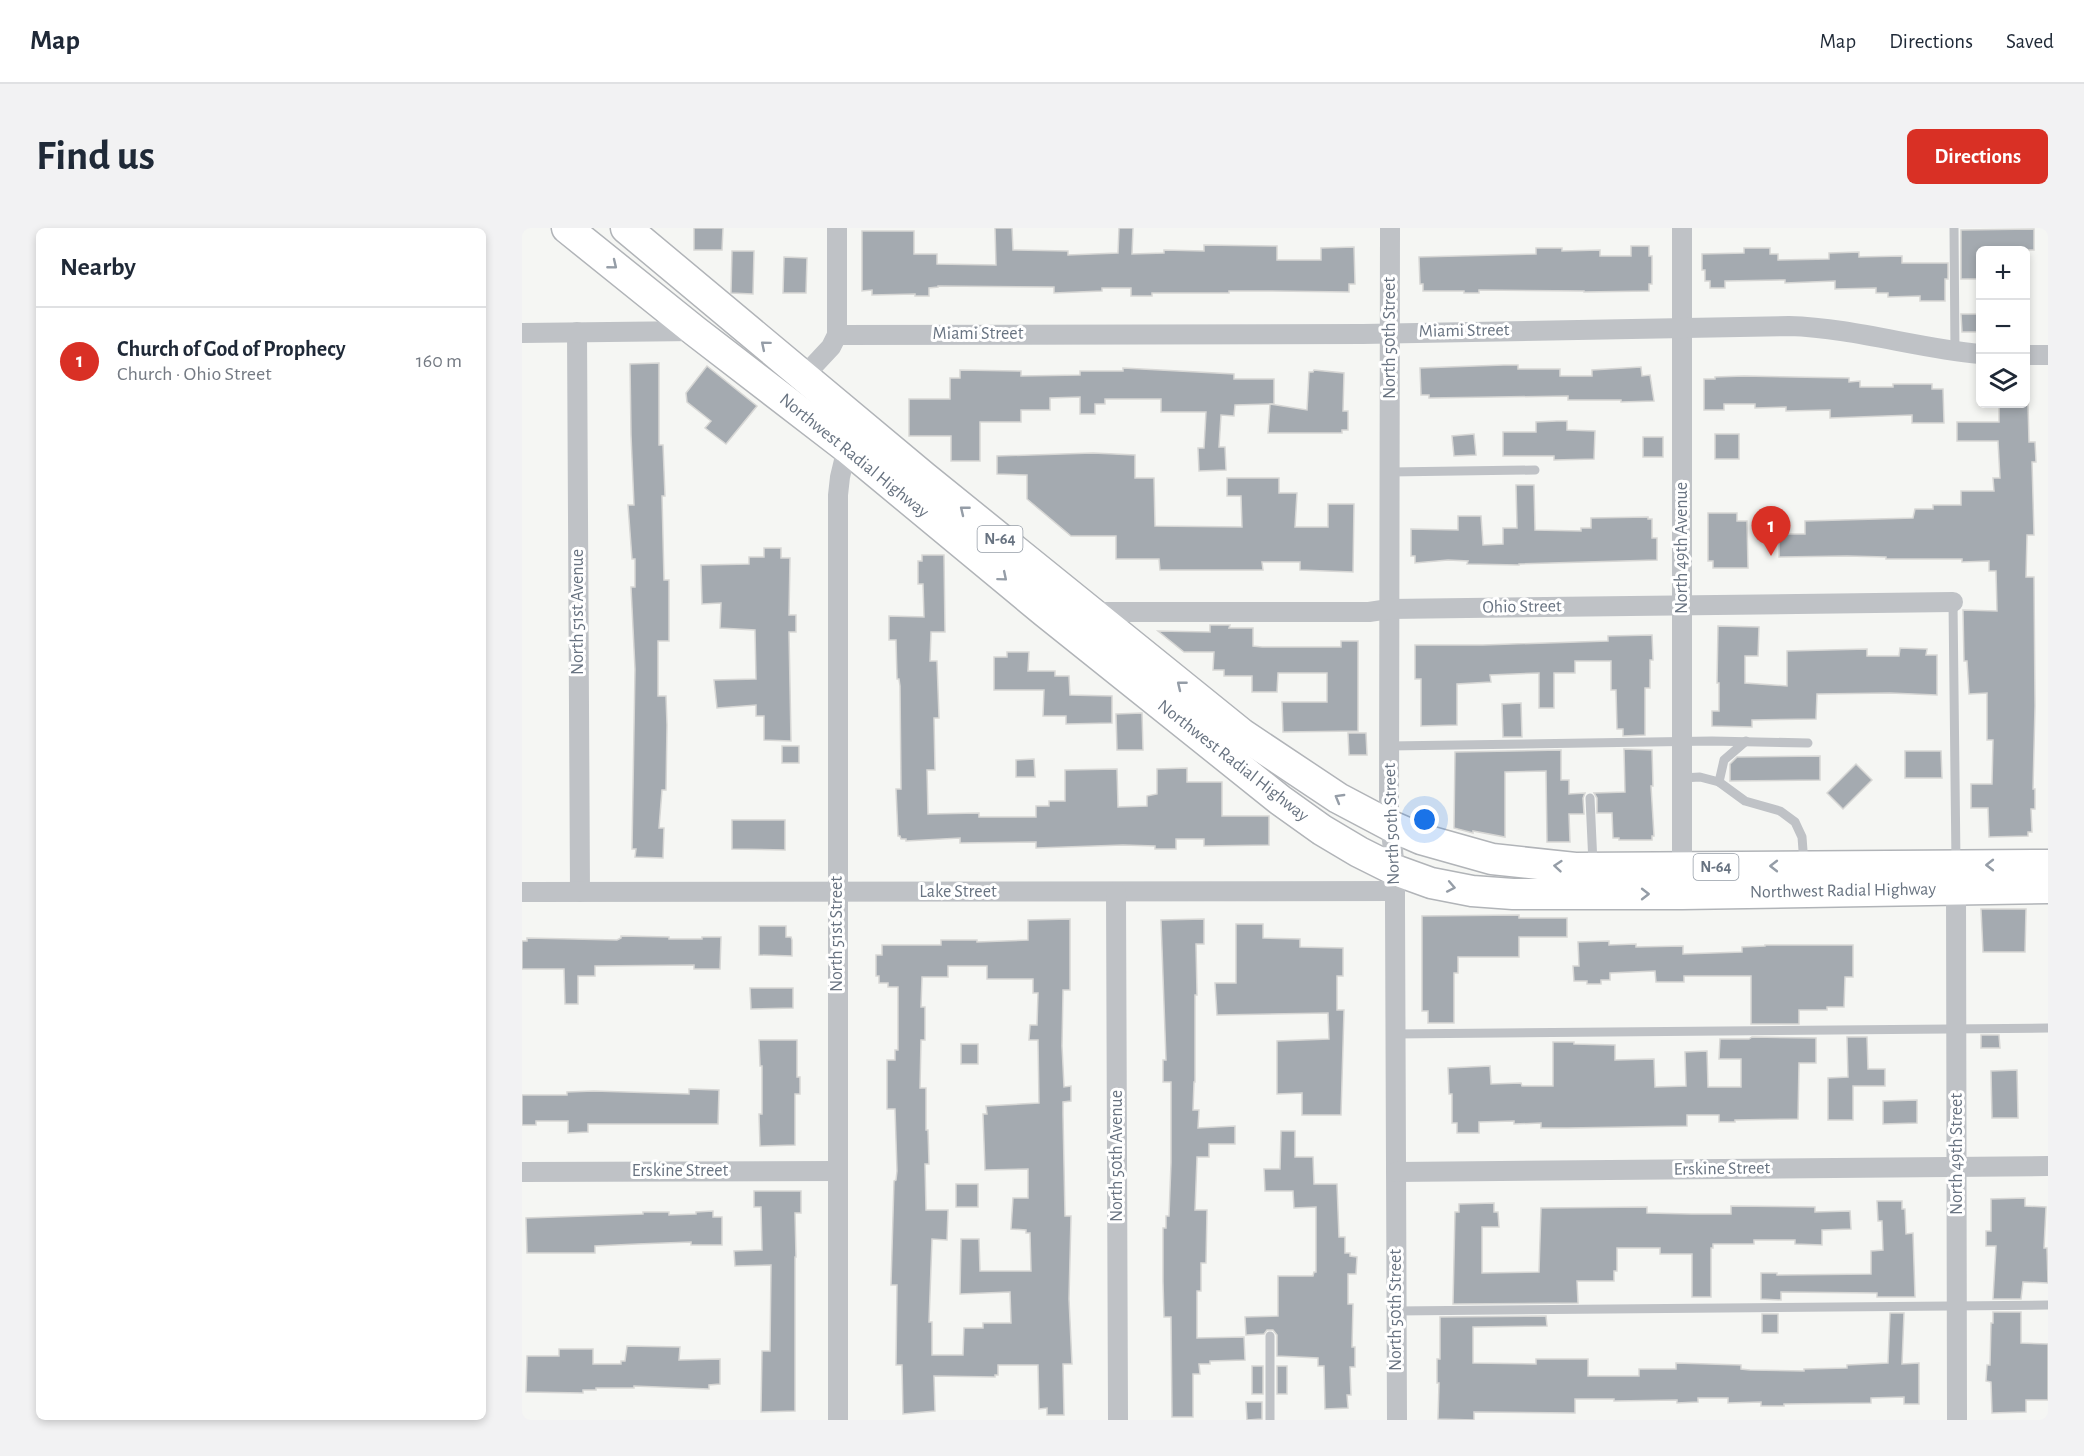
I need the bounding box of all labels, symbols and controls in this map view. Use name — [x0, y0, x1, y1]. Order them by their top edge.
text: Map — [30, 27, 80, 55]
text: Map — [1820, 31, 1856, 52]
text: Directions — [1889, 31, 1973, 52]
text: Saved — [2006, 31, 2054, 52]
button: Directions — [1907, 129, 2048, 184]
text: Find us — [36, 135, 155, 177]
map controls — [1976, 246, 2030, 408]
button: + — [1976, 246, 2030, 300]
text: Nearby — [60, 254, 136, 280]
one-way arrow — [606, 257, 617, 268]
street label: North 50th Street — [1381, 277, 1399, 399]
button: − — [1976, 300, 2030, 354]
street label: Miami Street — [1418, 321, 1510, 341]
street label: Miami Street — [933, 325, 1024, 343]
text: Church of God of Prophecy — [117, 338, 346, 360]
one-way arrow — [761, 341, 772, 352]
text: 1 — [76, 351, 83, 371]
text: 160 m — [416, 351, 462, 371]
button: layers — [1976, 354, 2030, 408]
text: Church · Ohio Street — [117, 364, 272, 384]
street label: Northwest Radial Highway — [776, 390, 932, 522]
street label: North 49th Avenue — [1673, 482, 1691, 614]
one-way arrow — [960, 506, 971, 517]
pin: 1 — [1752, 506, 1790, 556]
road number: N-64 — [978, 526, 1022, 552]
street label: North 51st Avenue — [569, 549, 587, 675]
one-way arrow — [996, 570, 1007, 581]
street label: Ohio Street — [1482, 597, 1562, 617]
one-way arrow — [1177, 681, 1188, 692]
street label: Northwest Radial Highway — [1154, 697, 1312, 826]
street label: North 50th Street — [1381, 762, 1403, 885]
one-way arrow — [1335, 794, 1345, 806]
your location — [1410, 805, 1439, 834]
road number: N-64 — [1694, 854, 1738, 880]
one-way arrow — [1985, 859, 1994, 871]
one-way arrow — [1553, 860, 1562, 873]
one-way arrow — [1769, 860, 1778, 873]
street label: North 51st Street — [828, 876, 846, 992]
one-way arrow — [1445, 880, 1455, 893]
street label: Northwest Radial Highway — [1750, 880, 1937, 902]
street label: Lake Street — [919, 883, 997, 901]
one-way arrow — [1641, 888, 1650, 900]
street label: North 50th Avenue — [1108, 1090, 1126, 1222]
street label: North 49th Street — [1948, 1093, 1966, 1215]
street label: Erskine Street — [1674, 1159, 1771, 1179]
street label: Erskine Street — [632, 1162, 728, 1180]
street label: North 50th Street — [1387, 1249, 1405, 1371]

